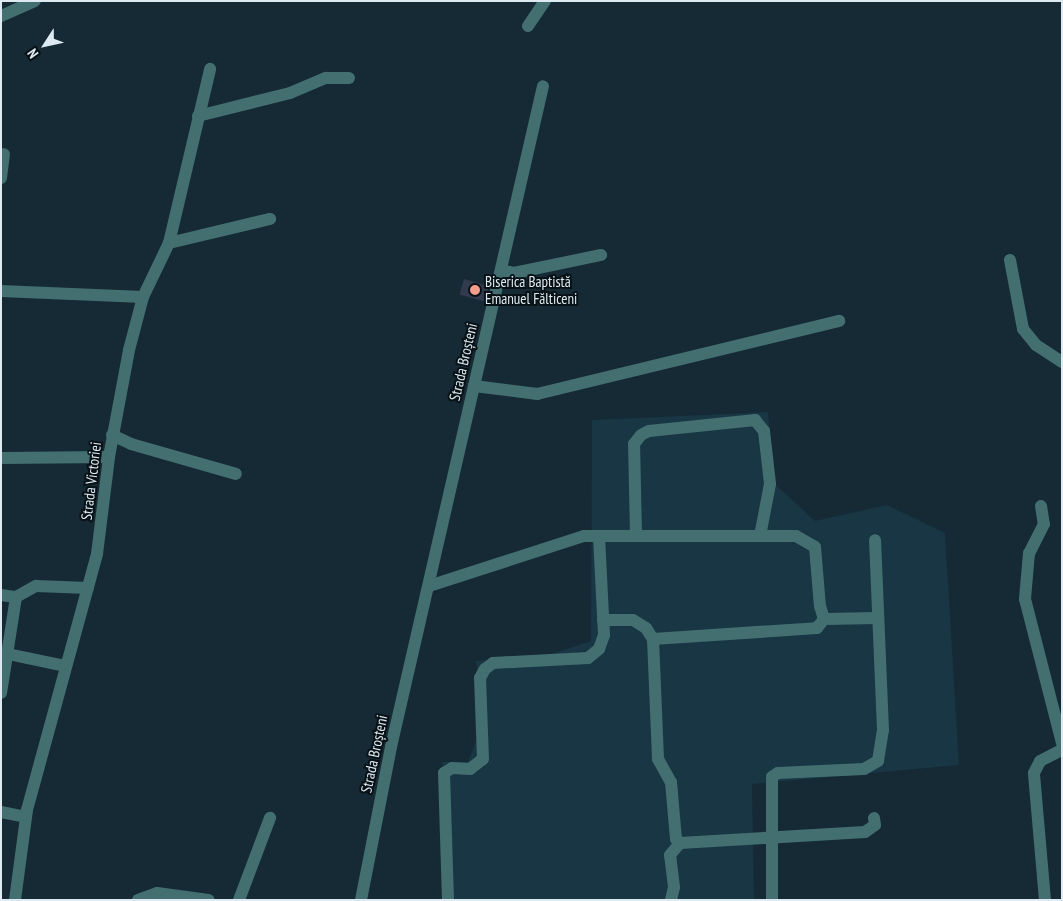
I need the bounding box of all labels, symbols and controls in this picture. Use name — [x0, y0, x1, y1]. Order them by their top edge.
north arrow — [20, 20, 70, 70]
text: N — [23, 45, 42, 62]
place label: Biserica Baptistă Emanuel Fălticeni — [485, 272, 577, 307]
marker: Biserica Baptistă Emanuel Fălticeni — [469, 284, 481, 296]
street label: Strada Broșteni — [445, 321, 481, 403]
street label: Strada Victoriei — [77, 441, 105, 521]
street label: Strada Broșteni — [357, 713, 391, 795]

